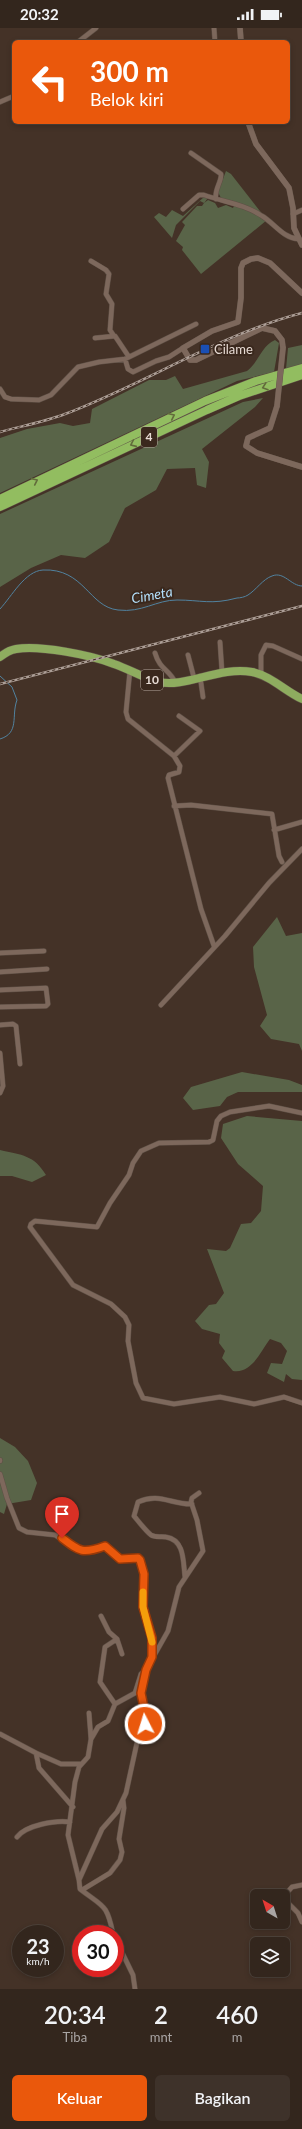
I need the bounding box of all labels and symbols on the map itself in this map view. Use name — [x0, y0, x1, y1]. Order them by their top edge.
place label: Cilame — [214, 341, 253, 357]
marker: Cilame — [199, 343, 211, 355]
one-way arrow — [261, 382, 268, 390]
one-way arrow — [167, 413, 175, 421]
road number: 4 — [141, 427, 157, 447]
one-way arrow — [129, 439, 137, 447]
one-way arrow — [30, 478, 38, 486]
water label: Cimeta — [130, 583, 174, 606]
road number: 10 — [141, 670, 163, 690]
pin — [45, 1497, 79, 1538]
position arrow — [124, 1703, 166, 1745]
north arrow — [250, 1889, 290, 1929]
speed limit sign: 30 — [72, 1925, 124, 1977]

